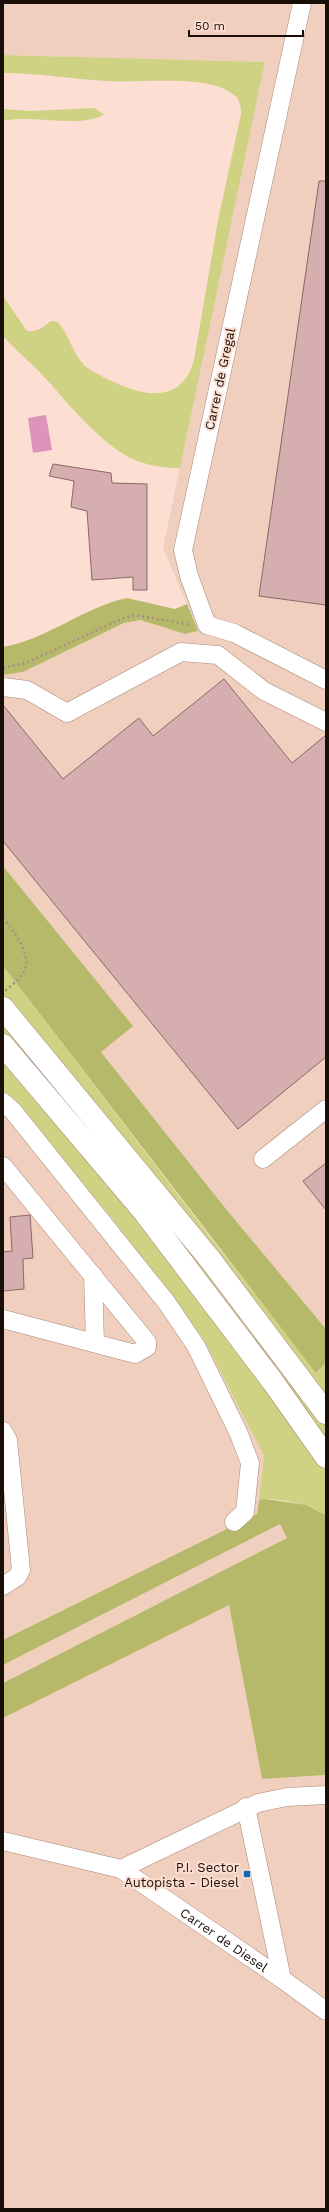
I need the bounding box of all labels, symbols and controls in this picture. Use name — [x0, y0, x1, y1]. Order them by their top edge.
scale bar — [189, 12, 303, 38]
text: 50 m — [195, 19, 225, 33]
street label: Carrer de Gregal — [202, 327, 238, 431]
place label: P.I. Sector Autopista - Diesel — [124, 1860, 239, 1890]
marker: P.I. Sector Autopista - Diesel — [242, 1869, 252, 1879]
street label: Carrer de Diesel — [178, 1904, 271, 1975]

